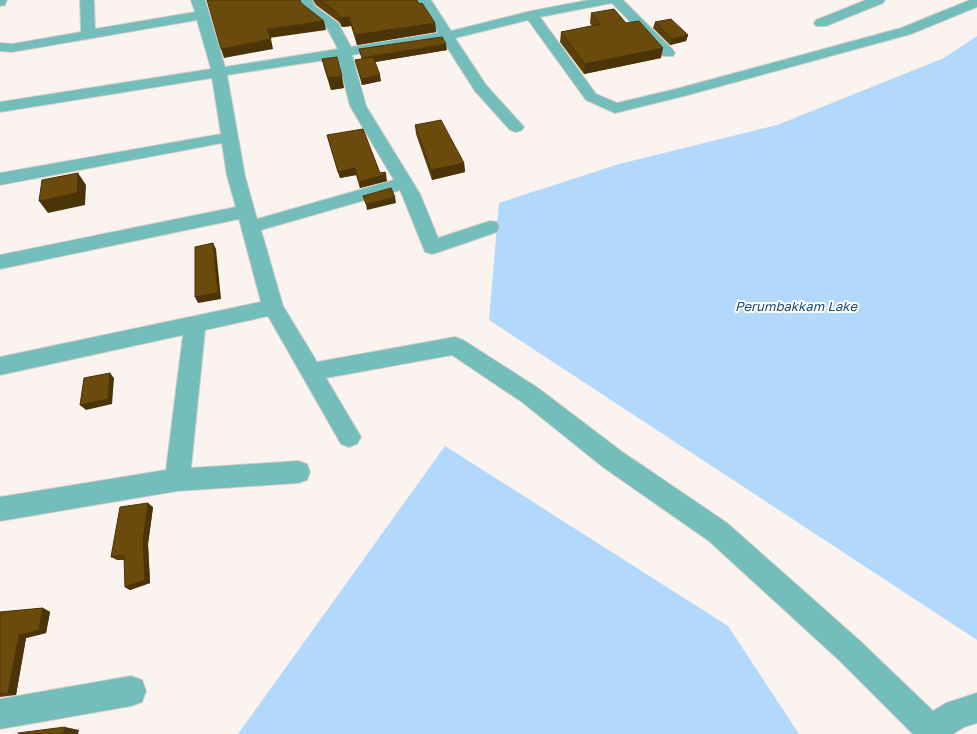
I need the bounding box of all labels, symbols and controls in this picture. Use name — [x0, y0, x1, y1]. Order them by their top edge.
water label: Perumbakkam Lake — [735, 298, 858, 314]

